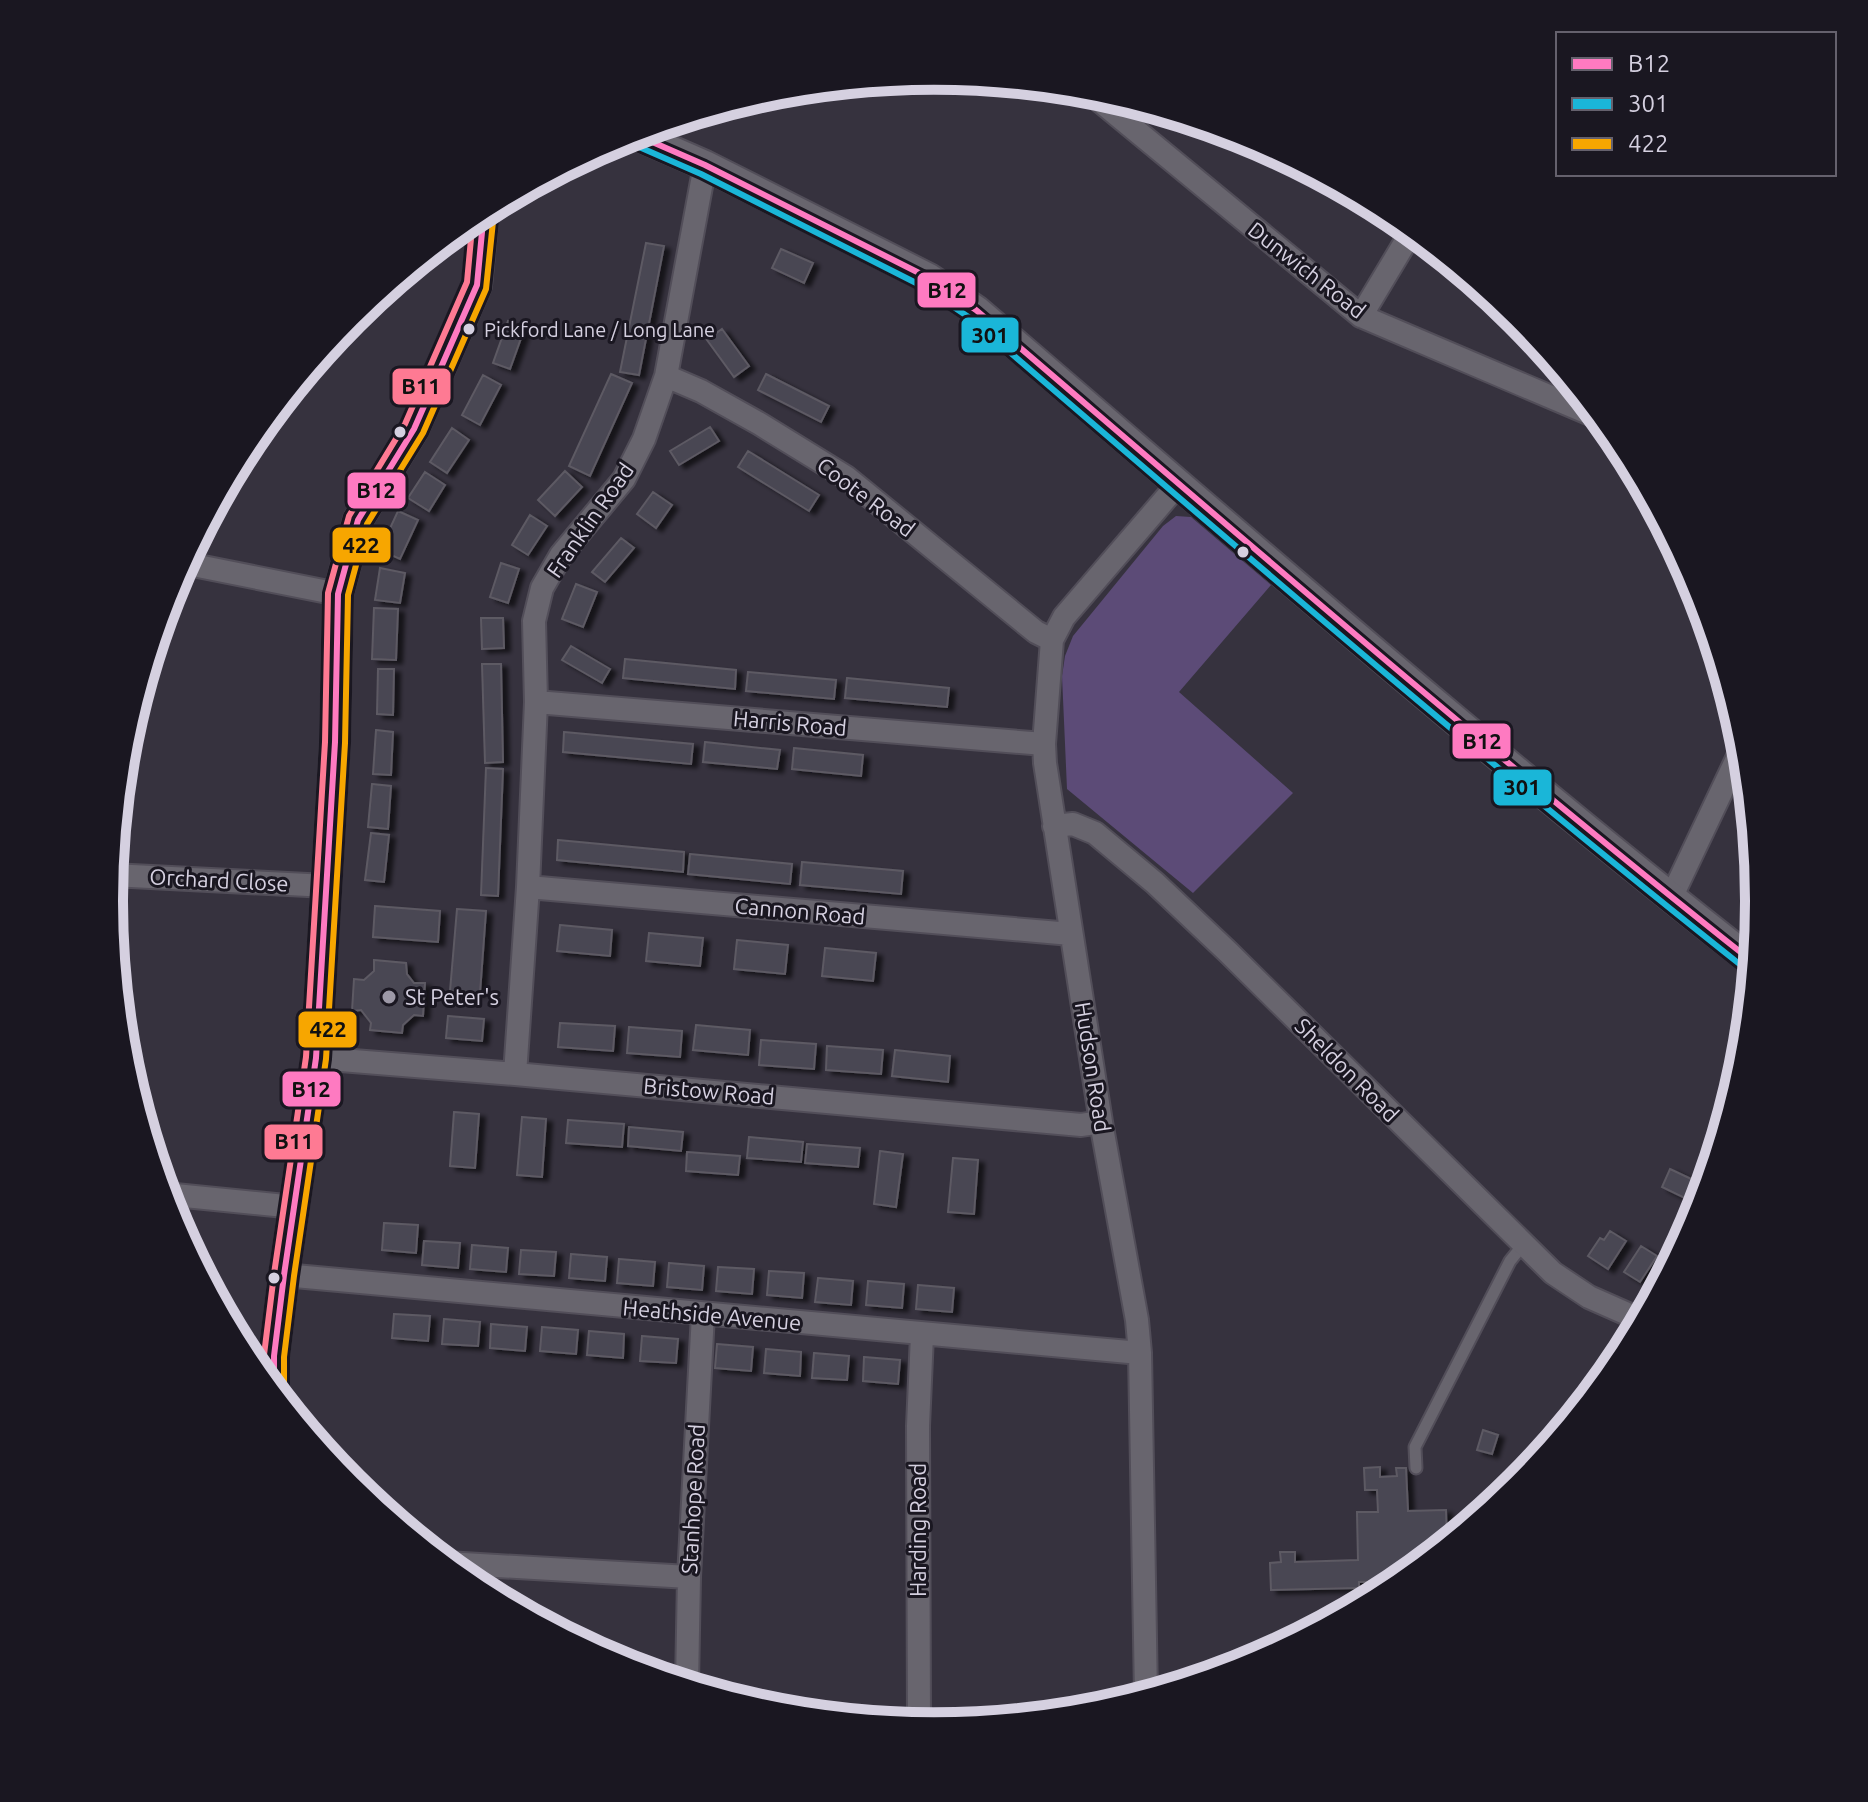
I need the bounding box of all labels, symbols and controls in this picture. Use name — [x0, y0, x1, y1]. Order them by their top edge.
legend — [1556, 32, 1836, 176]
text: B12 — [1628, 50, 1670, 77]
text: 301 — [1628, 90, 1669, 117]
text: 422 — [1628, 130, 1669, 157]
street label: Dunwich Road — [1244, 216, 1371, 323]
line badge: B12 — [916, 271, 977, 309]
text: B12 — [927, 277, 967, 302]
line badge: 301 — [960, 316, 1020, 354]
place label: Pickford Lane / Long Lane — [484, 318, 715, 341]
marker: Pickford Lane / Long Lane — [461, 321, 477, 337]
text: 301 — [971, 322, 1009, 347]
line badge: B11 — [391, 367, 452, 406]
text: B11 — [401, 373, 441, 398]
unlabelled marker — [392, 424, 408, 440]
street label: Coote Road — [813, 452, 920, 541]
street label: Franklin Road — [541, 458, 638, 582]
line badge: B12 — [346, 471, 407, 510]
text: B12 — [356, 477, 396, 502]
line badge: 422 — [331, 526, 392, 564]
text: 422 — [342, 532, 380, 557]
unlabelled marker — [1235, 544, 1251, 560]
street label: Harris Road — [732, 705, 848, 740]
line badge: B12 — [1451, 722, 1512, 760]
text: B12 — [1462, 728, 1502, 753]
line badge: 301 — [1492, 768, 1553, 807]
text: 301 — [1503, 774, 1541, 799]
street label: Orchard Close — [149, 863, 289, 896]
street label: Cannon Road — [734, 892, 866, 929]
place label: St Peter's — [405, 984, 499, 1009]
marker: St Peter's — [380, 988, 398, 1006]
street label: Hudson Road — [1071, 1000, 1116, 1134]
line badge: 422 — [297, 1010, 358, 1049]
street label: Sheldon Road — [1290, 1013, 1404, 1127]
text: 422 — [309, 1016, 347, 1041]
line badge: B12 — [281, 1070, 342, 1108]
street label: Bristow Road — [642, 1072, 776, 1109]
text: B12 — [291, 1076, 331, 1101]
line badge: B11 — [263, 1123, 324, 1161]
text: B11 — [274, 1128, 314, 1153]
unlabelled marker — [266, 1270, 282, 1286]
street label: Heathside Avenue — [622, 1294, 802, 1335]
street label: Stanhope Road — [676, 1423, 709, 1575]
street label: Harding Road — [905, 1463, 930, 1597]

